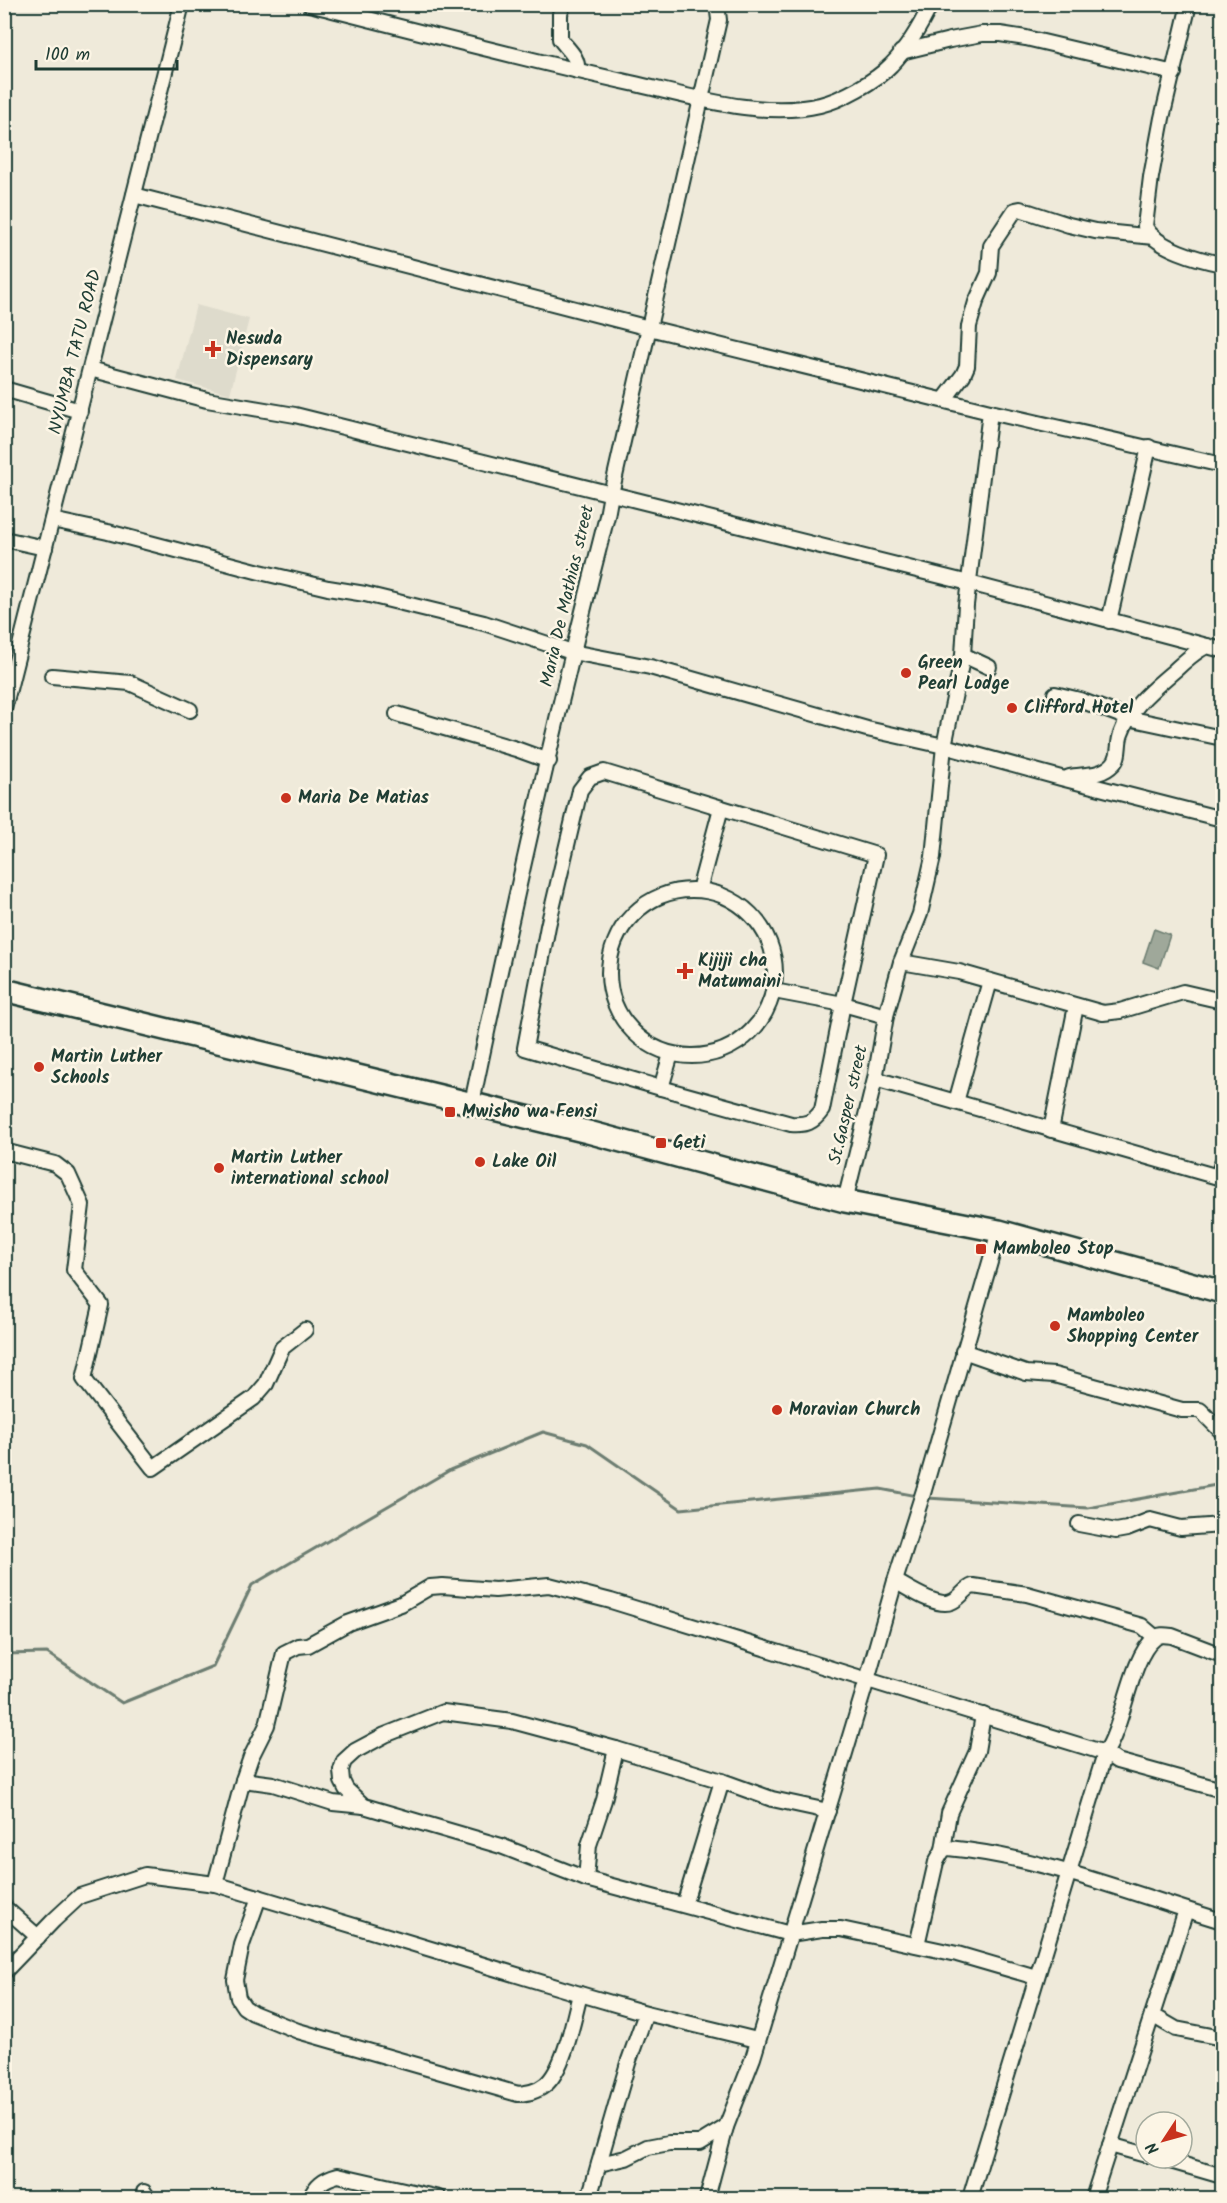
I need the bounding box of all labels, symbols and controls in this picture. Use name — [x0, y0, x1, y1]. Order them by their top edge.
scale bar — [36, 33, 177, 71]
text: 100 m — [45, 41, 90, 70]
street label: NYUMBA TATU ROAD — [41, 266, 111, 438]
place label: Nesuda Dispensary — [226, 325, 314, 375]
marker: Nesuda Dispensary — [204, 340, 222, 358]
street label: Maria De Mathias street — [533, 501, 603, 690]
place label: Green Pearl Lodge — [918, 649, 1009, 699]
marker: Green Pearl Lodge — [899, 666, 913, 680]
place label: Clifford Hotel — [1024, 694, 1133, 723]
marker: Clifford Hotel — [1005, 701, 1019, 715]
place label: Maria De Matias — [298, 784, 430, 813]
marker: Maria De Matias — [279, 791, 293, 805]
place label: Kijiji cha Matumaini — [698, 947, 781, 997]
marker: Kijiji cha Matumaini — [676, 962, 694, 980]
street label: St.Gasper street — [821, 1042, 877, 1167]
place label: Martin Luther Schools — [51, 1043, 164, 1093]
marker: Martin Luther Schools — [32, 1060, 46, 1074]
place label: Mwisho wa Fensi — [462, 1098, 598, 1127]
marker: Mwisho wa Fensi — [443, 1105, 457, 1119]
place label: Geti — [673, 1129, 706, 1158]
marker: Geti — [654, 1136, 668, 1150]
place label: Martin Luther international school — [231, 1144, 389, 1194]
place label: Lake Oil — [492, 1148, 556, 1177]
marker: Lake Oil — [473, 1155, 487, 1169]
marker: Martin Luther international school — [212, 1161, 226, 1175]
place label: Mamboleo Stop — [993, 1235, 1114, 1264]
marker: Mamboleo Stop — [974, 1242, 988, 1256]
place label: Mamboleo Shopping Center — [1067, 1302, 1200, 1352]
marker: Mamboleo Shopping Center — [1048, 1319, 1062, 1333]
place label: Moravian Church — [789, 1396, 920, 1425]
marker: Moravian Church — [770, 1403, 784, 1417]
north arrow — [1134, 2110, 1194, 2170]
text: N — [1140, 2136, 1166, 2159]

